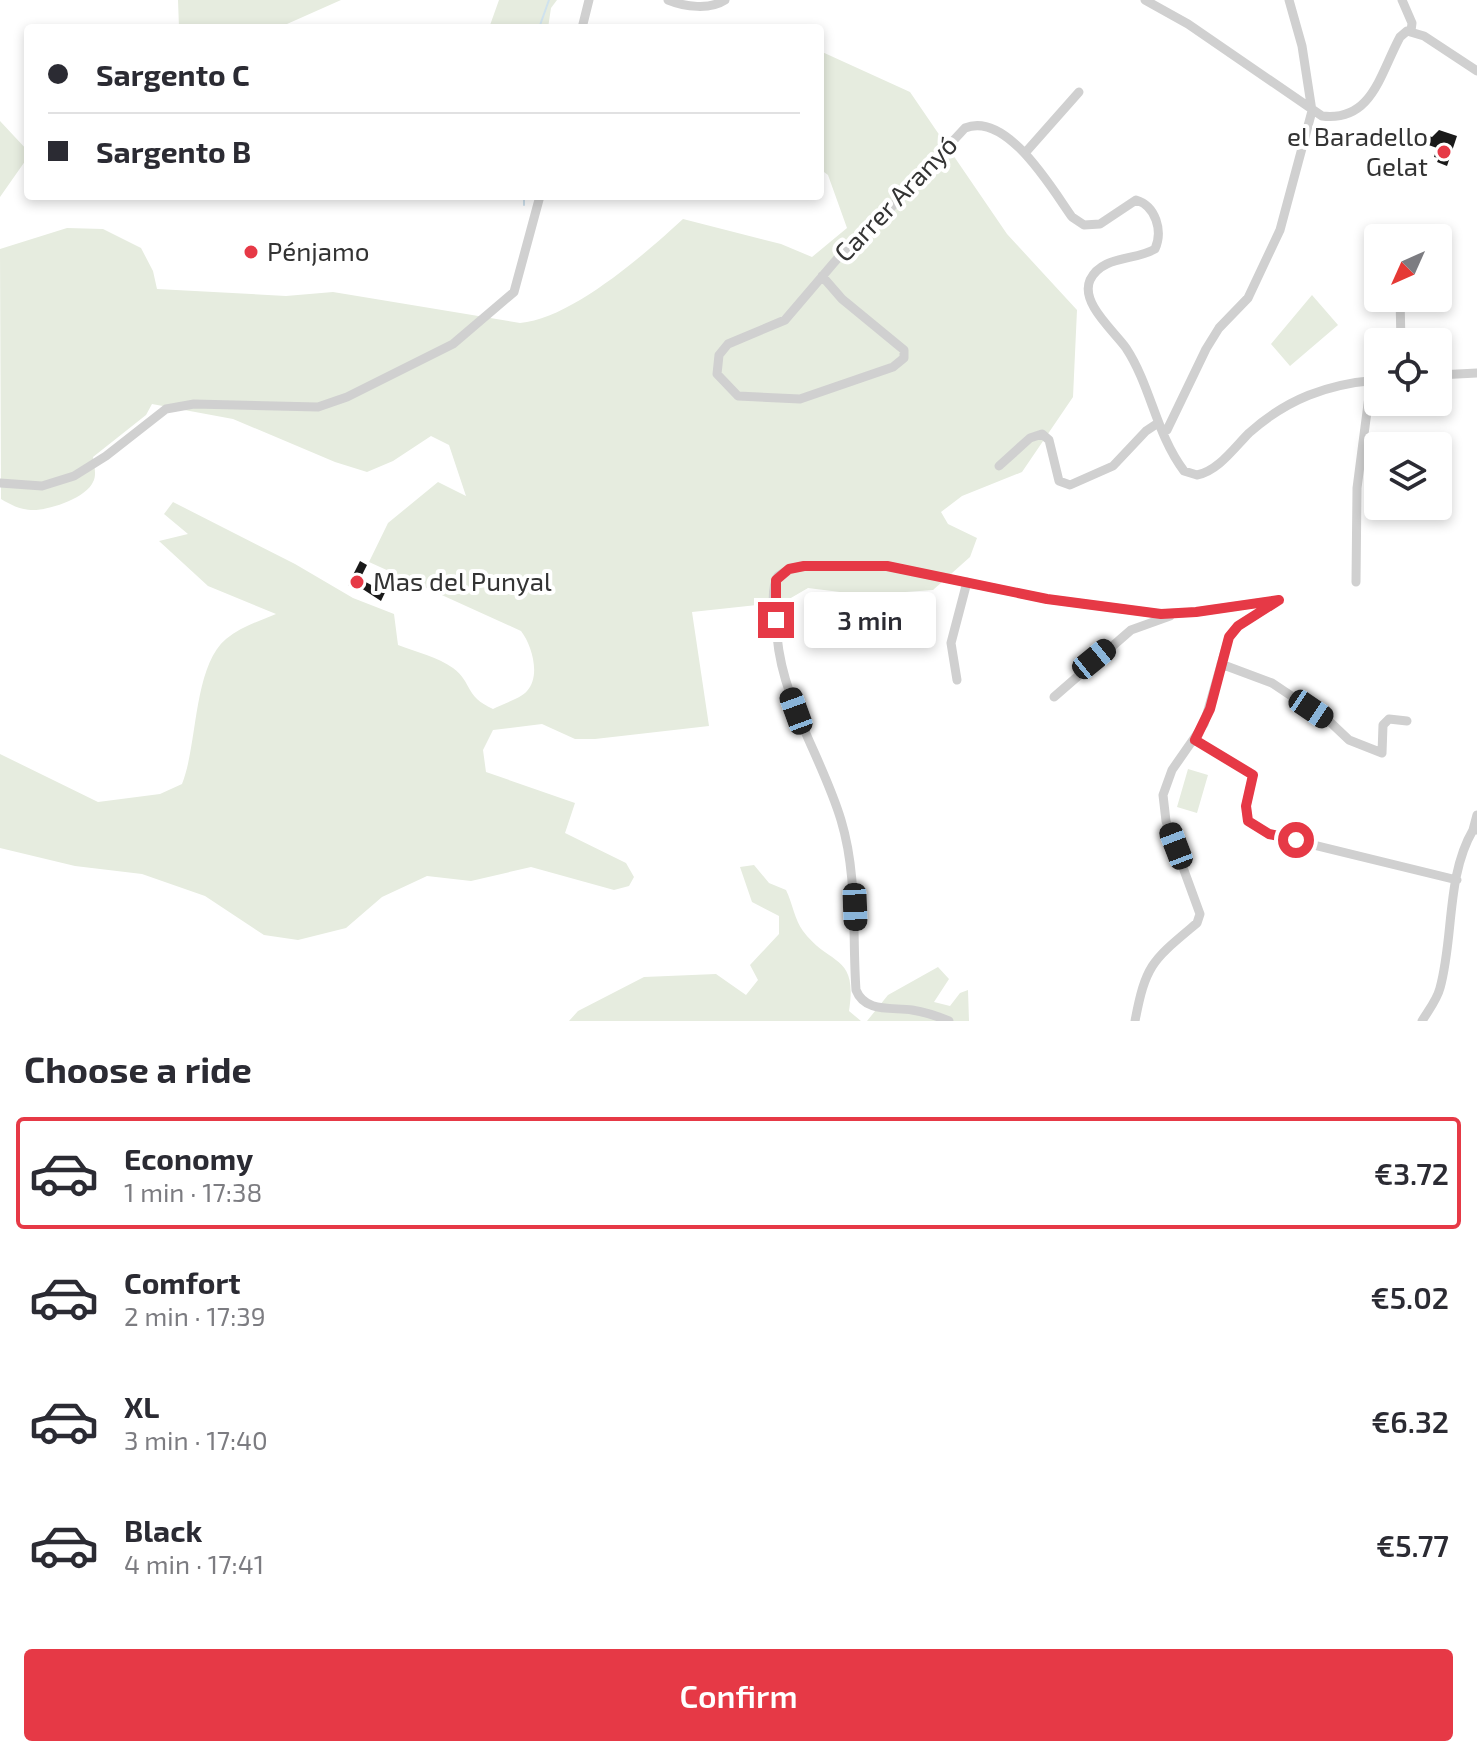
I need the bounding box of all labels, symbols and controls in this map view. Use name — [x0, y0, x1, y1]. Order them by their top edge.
text: Sargento C — [96, 56, 250, 92]
place label: el Baradello Gelat — [1287, 120, 1428, 181]
street label: Carrer Aranyó — [827, 129, 963, 267]
text: Sargento B — [96, 133, 251, 169]
marker: el Baradello Gelat — [1435, 143, 1453, 161]
north arrow — [1364, 224, 1452, 312]
map controls — [1364, 224, 1452, 520]
place label: Pénjamo — [267, 235, 370, 266]
marker: Pénjamo — [242, 243, 260, 261]
button: locate — [1364, 328, 1452, 416]
button: layers — [1364, 432, 1452, 520]
place label: Mas del Punyal — [373, 565, 552, 596]
marker: Mas del Punyal — [348, 573, 366, 591]
callout: 3 min — [804, 592, 936, 648]
route end — [758, 602, 794, 638]
text: 3 min — [837, 604, 903, 635]
car — [1068, 635, 1120, 683]
car — [777, 684, 815, 738]
car — [1284, 686, 1338, 732]
car — [1156, 819, 1196, 873]
route start — [1278, 822, 1314, 858]
car — [842, 883, 868, 931]
text: Choose a ride — [24, 1047, 252, 1090]
icon: car — [28, 1137, 100, 1209]
text: Economy — [124, 1140, 253, 1176]
text: €3.72 — [1374, 1155, 1449, 1191]
text: 1 min · 17:38 — [124, 1176, 262, 1207]
icon: car — [28, 1261, 100, 1333]
text: Comfort — [124, 1264, 241, 1300]
text: €5.02 — [1371, 1279, 1449, 1315]
text: 2 min · 17:39 — [124, 1300, 266, 1331]
icon: car — [28, 1385, 100, 1457]
text: XL — [124, 1388, 159, 1424]
text: €6.32 — [1371, 1403, 1449, 1439]
text: 3 min · 17:40 — [124, 1424, 268, 1455]
icon: car — [28, 1509, 100, 1581]
text: Black — [124, 1512, 202, 1548]
text: €5.77 — [1376, 1527, 1449, 1563]
text: 4 min · 17:41 — [124, 1548, 264, 1579]
button: Confirm — [24, 1649, 1453, 1741]

